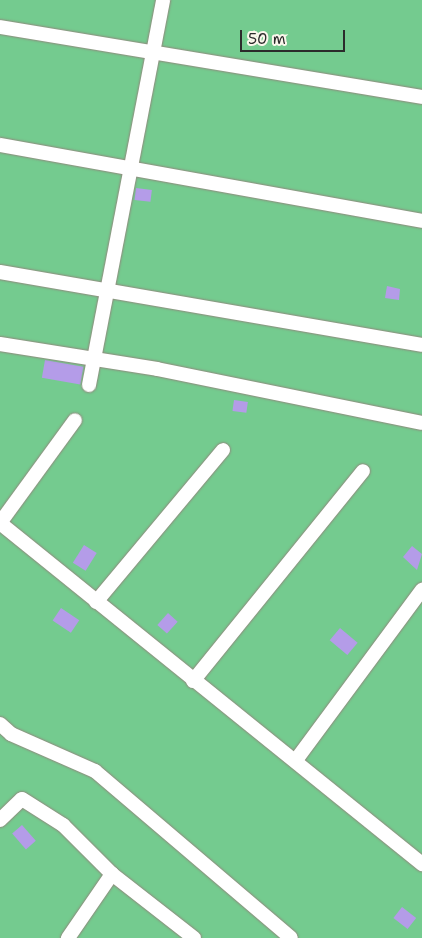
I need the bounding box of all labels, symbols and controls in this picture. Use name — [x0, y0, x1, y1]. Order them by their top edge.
scale bar — [242, 20, 347, 52]
text: 50 m — [248, 29, 286, 49]

